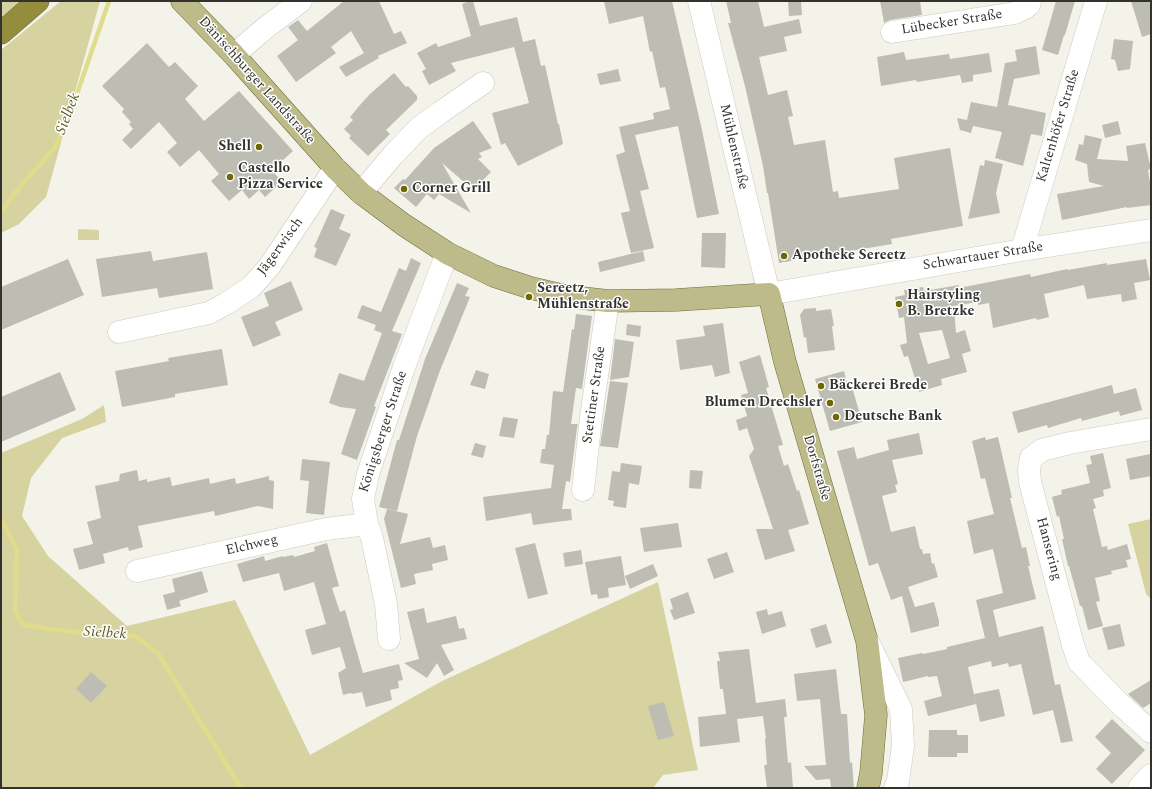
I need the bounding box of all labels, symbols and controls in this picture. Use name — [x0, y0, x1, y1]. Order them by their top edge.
street label: Lübecker Straße — [900, 7, 1004, 39]
street label: Dänischburger Landstraße — [194, 14, 318, 148]
street label: Kaltenhöfer Straße — [1034, 67, 1084, 185]
water label: Sielbek — [53, 91, 85, 137]
street label: Mühlenstraße — [715, 103, 751, 191]
place label: Shell — [218, 139, 251, 155]
marker: Shell — [254, 142, 264, 152]
place label: Castello Pizza Service — [238, 161, 323, 194]
marker: Castello Pizza Service — [225, 172, 235, 182]
place label: Corner Grill — [412, 181, 491, 197]
marker: Corner Grill — [399, 184, 409, 194]
street label: Jägerwisch — [254, 215, 308, 279]
street label: Schwartauer Straße — [922, 239, 1044, 275]
place label: Apotheke Sereetz — [792, 248, 906, 264]
marker: Apotheke Sereetz — [779, 251, 789, 261]
place label: Sereetz, Mühlenstraße — [537, 281, 629, 314]
place label: Hairstyling B. Bretzke — [907, 288, 980, 320]
marker: Sereetz, Mühlenstraße — [524, 292, 534, 302]
marker: Hairstyling B. Bretzke — [894, 299, 904, 309]
street label: Stettiner Straße — [580, 345, 610, 445]
street label: Königsberger Straße — [356, 369, 412, 495]
place label: Bäckerei Brede — [829, 378, 927, 394]
marker: Bäckerei Brede — [816, 381, 826, 391]
place label: Blumen Drechsler — [704, 395, 822, 411]
marker: Blumen Drechsler — [825, 398, 835, 408]
place label: Deutsche Bank — [844, 409, 942, 425]
marker: Deutsche Bank — [831, 412, 841, 422]
street label: Dorfstraße — [799, 433, 833, 503]
street label: Hansering — [1031, 516, 1065, 582]
street label: Elchweg — [224, 532, 280, 560]
water label: Sielbek — [83, 624, 127, 644]

